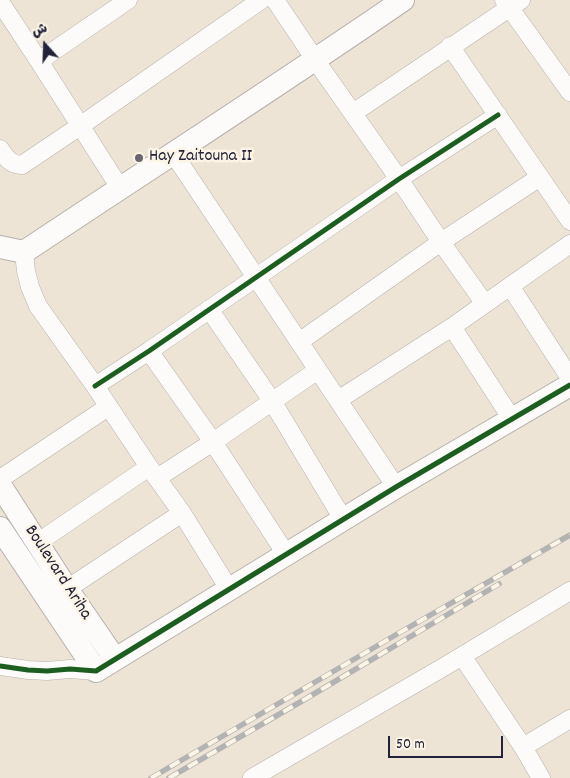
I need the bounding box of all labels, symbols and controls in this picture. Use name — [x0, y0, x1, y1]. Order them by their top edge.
text: ش — [29, 19, 51, 43]
north arrow — [20, 20, 70, 70]
place label: Hay Zaitouna II — [149, 147, 252, 169]
marker: Hay Zaitouna II — [133, 152, 145, 164]
street label: Boulevard Ariha — [18, 522, 96, 624]
scale bar — [390, 726, 505, 758]
text: 50 m — [396, 734, 425, 756]

